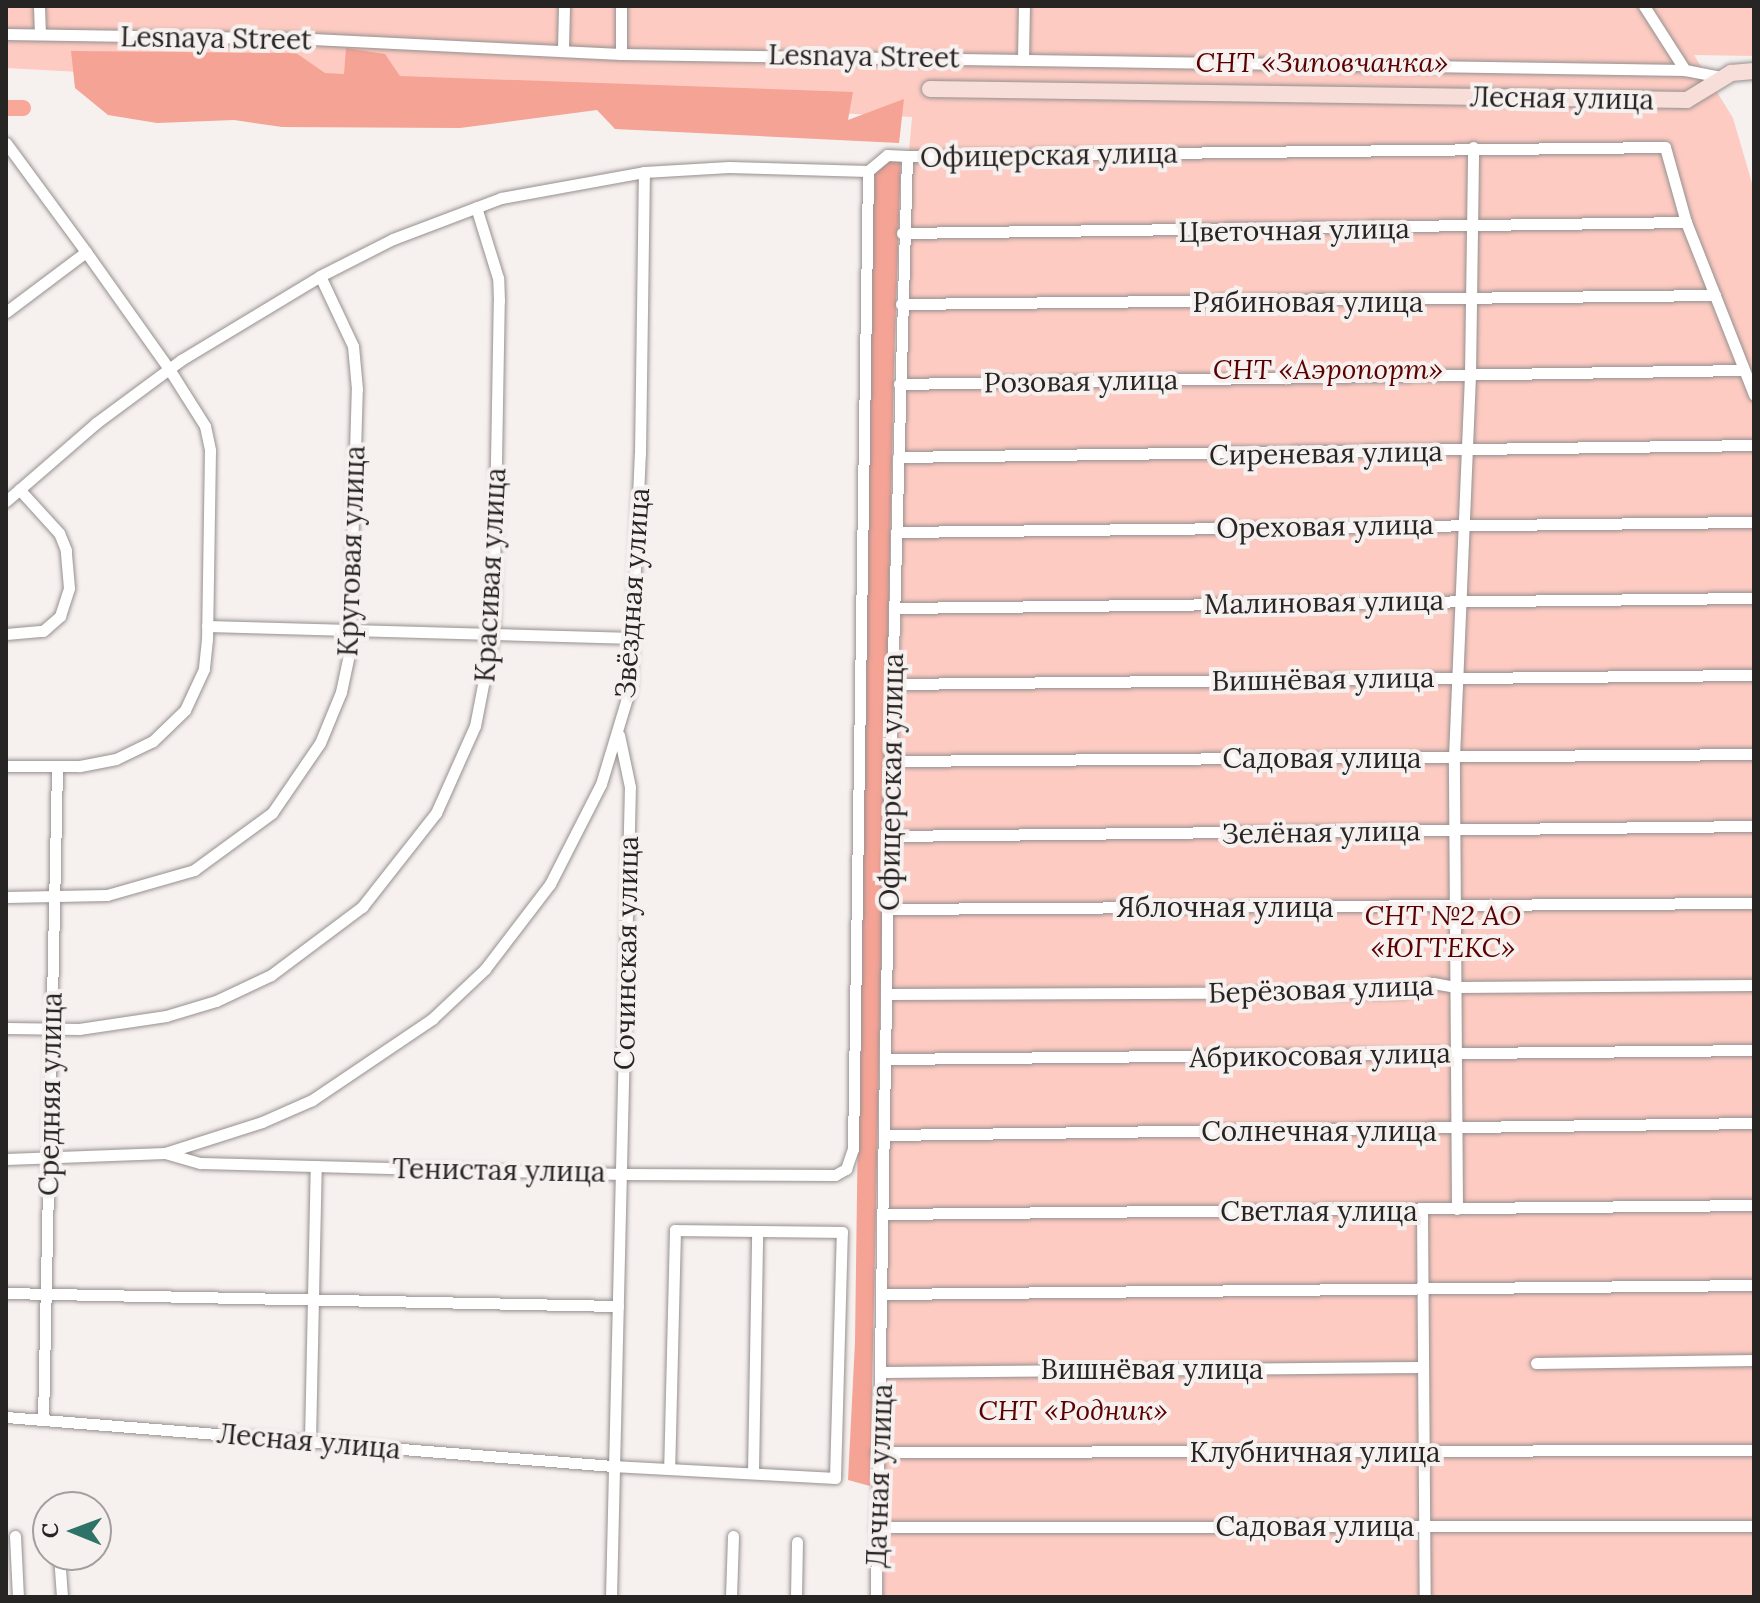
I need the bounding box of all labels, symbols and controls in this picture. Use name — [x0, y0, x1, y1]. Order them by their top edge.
street label: Lesnaya Street — [120, 20, 312, 56]
street label: Lesnaya Street — [768, 38, 960, 74]
park label: СНТ «Зиповчанка» — [1196, 45, 1448, 79]
street label: Лесная улица — [1470, 80, 1654, 116]
street label: Офицерская улица — [920, 136, 1178, 174]
street label: Цветочная улица — [1178, 211, 1410, 249]
street label: Рябиновая улица — [1193, 285, 1423, 319]
park label: СНТ «Аэропорт» — [1213, 352, 1443, 386]
street label: Розовая улица — [983, 363, 1179, 399]
street label: Сиреневая улица — [1209, 434, 1443, 472]
street label: Круговая улица — [331, 445, 371, 657]
street label: Красивая улица — [468, 467, 512, 683]
street label: Звёздная улица — [608, 486, 656, 700]
street label: Ореховая улица — [1216, 507, 1434, 545]
street label: Малиновая улица — [1204, 583, 1444, 621]
street label: Офицерская улица — [872, 653, 910, 911]
street label: Вишнёвая улица — [1211, 660, 1435, 698]
street label: Садовая улица — [1222, 741, 1422, 775]
street label: Зелёная улица — [1221, 813, 1421, 851]
street label: Сочинская улица — [607, 836, 645, 1070]
street label: Яблочная улица — [1116, 890, 1334, 924]
park label: СНТ №2 АО «ЮГТЕКС» — [1365, 898, 1521, 964]
street label: Берёзовая улица — [1208, 968, 1434, 1010]
street label: Средняя улица — [31, 992, 69, 1196]
street label: Абрикосовая улица — [1189, 1036, 1451, 1074]
street label: Солнечная улица — [1201, 1114, 1437, 1148]
street label: Тенистая улица — [392, 1151, 606, 1189]
street label: Светлая улица — [1220, 1194, 1418, 1228]
street label: Вишнёвая улица — [1041, 1352, 1263, 1386]
street label: Дачная улица — [859, 1383, 899, 1569]
park label: СНТ «Родник» — [978, 1393, 1168, 1427]
street label: Лесная улица — [216, 1416, 402, 1466]
street label: Клубничная улица — [1189, 1435, 1441, 1469]
north arrow — [32, 1491, 112, 1571]
street label: Садовая улица — [1215, 1509, 1415, 1543]
text: С — [36, 1523, 64, 1538]

